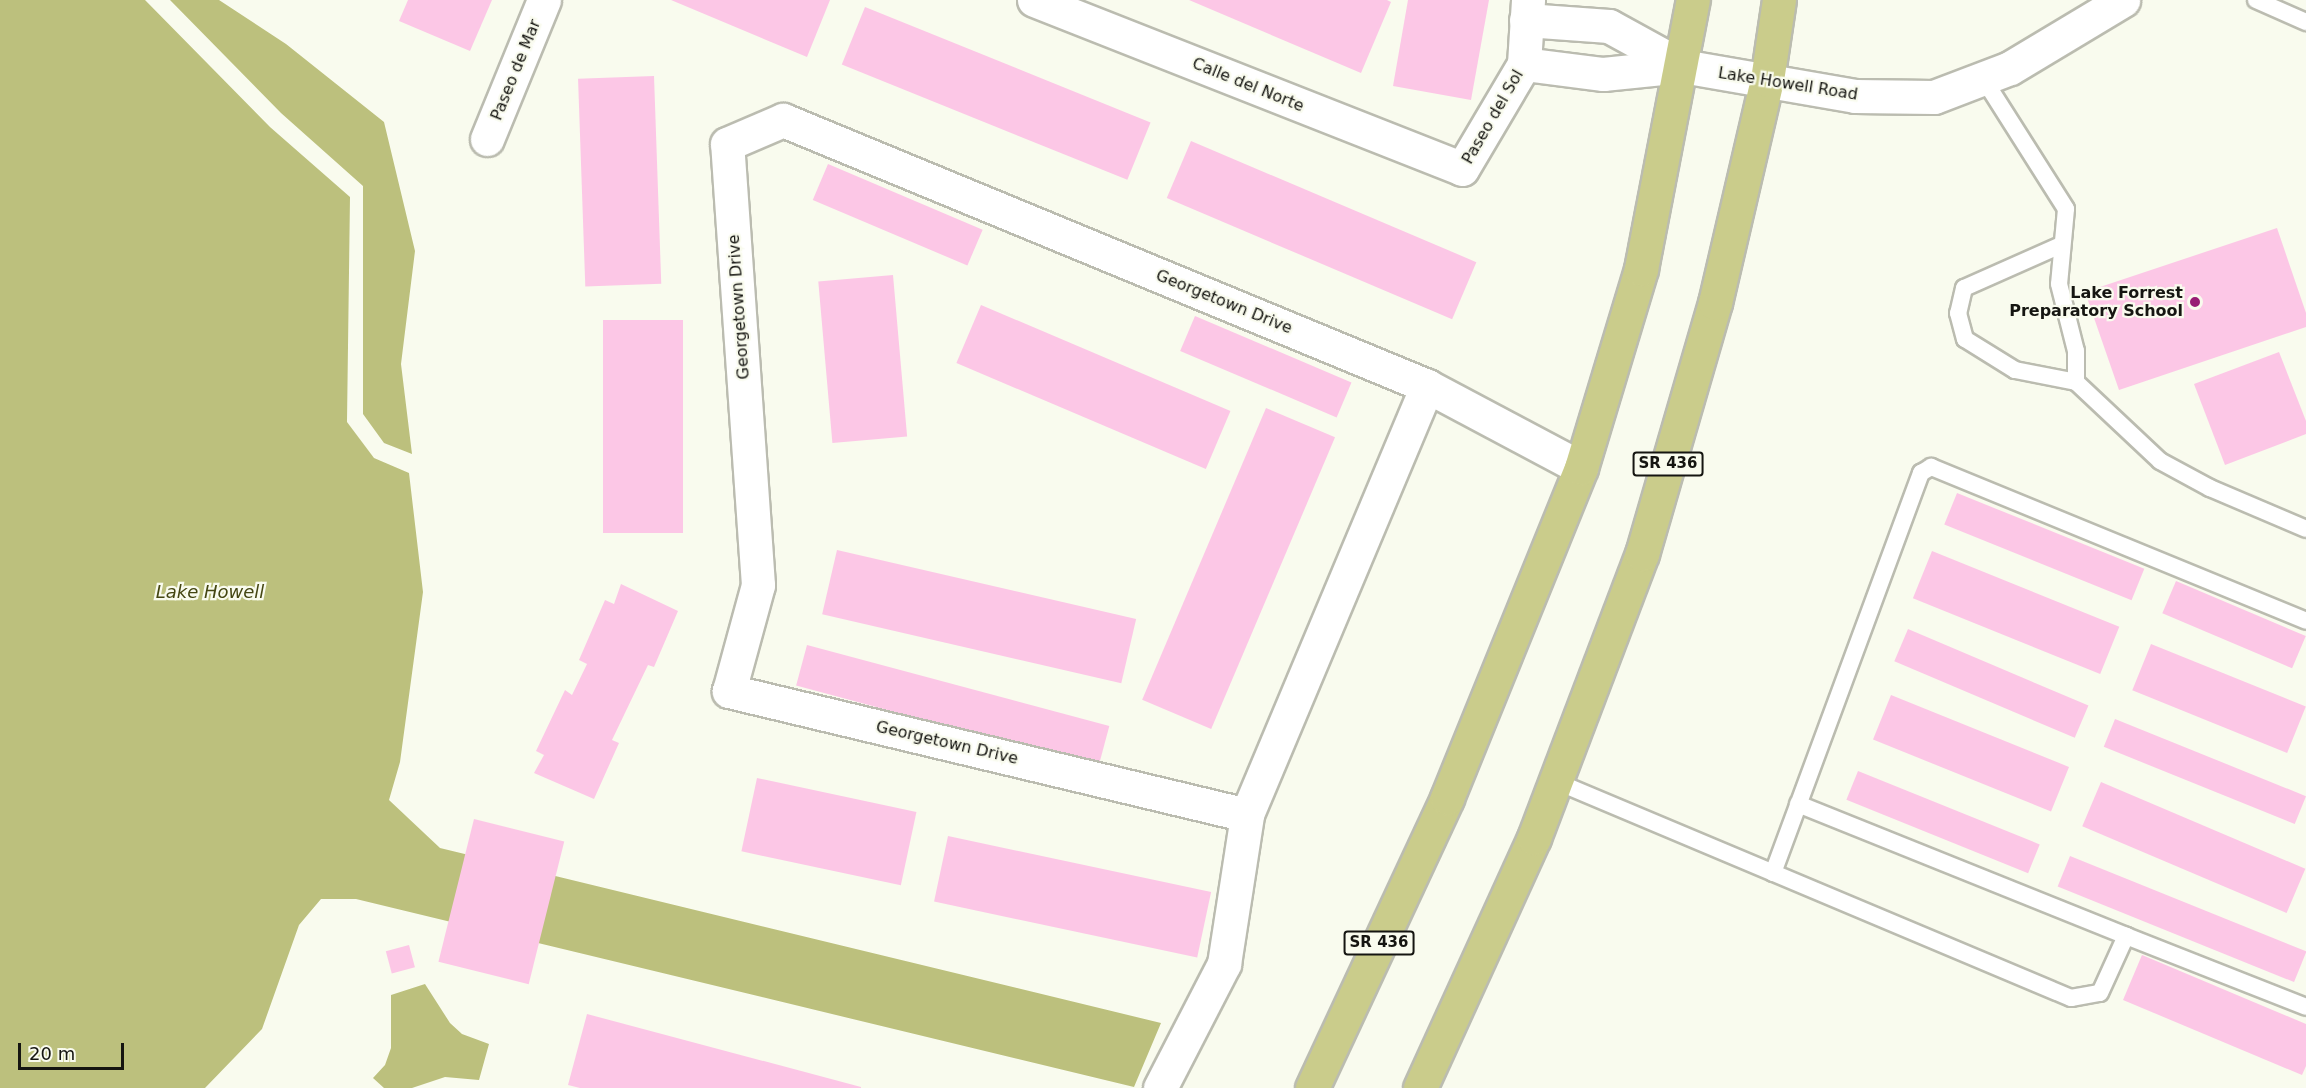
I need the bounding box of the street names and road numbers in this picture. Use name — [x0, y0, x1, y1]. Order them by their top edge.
street label: Paseo de Mar — [487, 17, 545, 123]
street label: Calle del Norte — [1189, 54, 1307, 116]
street label: Lake Howell Road — [1717, 63, 1859, 105]
street label: Paseo del Sol — [1458, 66, 1528, 168]
street label: Georgetown Drive — [724, 234, 754, 380]
street label: Georgetown Drive — [1153, 266, 1295, 338]
road number: SR 436 — [1632, 452, 1704, 476]
street label: Georgetown Drive — [874, 717, 1020, 769]
road number: SR 436 — [1343, 931, 1415, 955]

